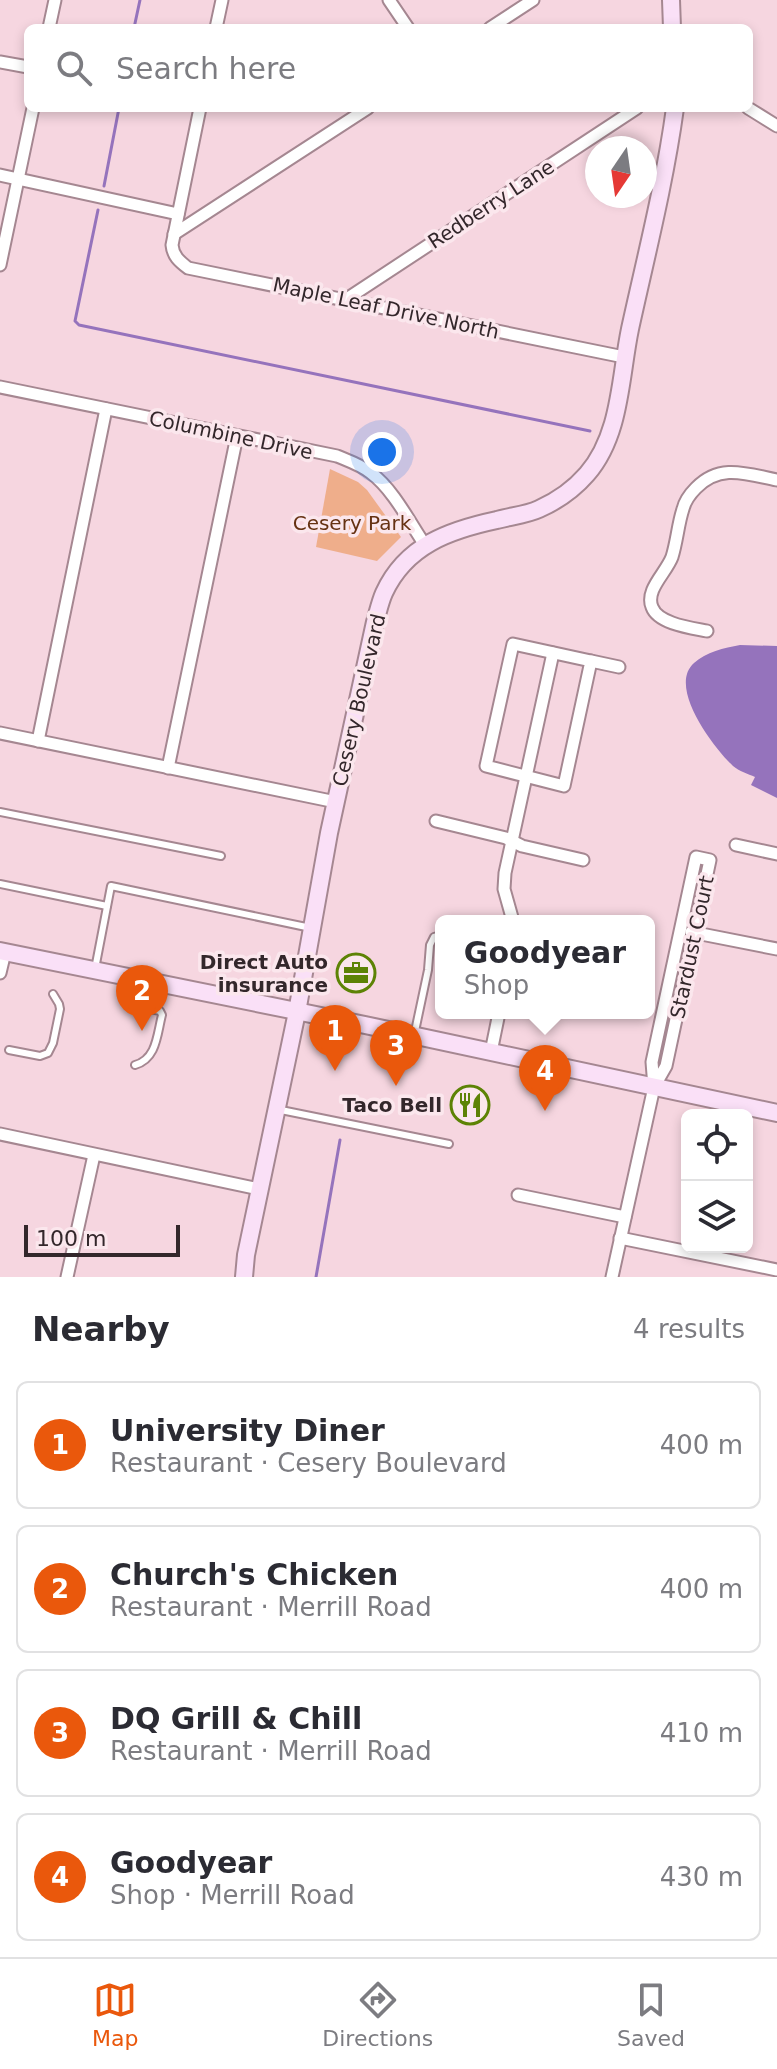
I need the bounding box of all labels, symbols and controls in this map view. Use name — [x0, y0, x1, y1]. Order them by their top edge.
search box — [24, 24, 753, 112]
icon: search — [52, 46, 96, 90]
text: Search here — [116, 51, 296, 86]
north arrow — [585, 136, 657, 208]
street label: Redberry Lane — [423, 154, 559, 254]
street label: Maple Leaf Drive North — [271, 272, 501, 344]
street label: Columbine Drive — [147, 406, 315, 464]
your location — [362, 432, 402, 472]
park label: Cesery Park — [293, 511, 412, 535]
street label: Cesery Boulevard — [327, 611, 391, 789]
street label: Stardust Court — [665, 873, 719, 1021]
popup — [435, 915, 655, 1019]
text: Goodyear — [464, 935, 626, 970]
place label: Direct Auto insurance — [200, 950, 328, 997]
office icon: Direct Auto insurance — [335, 952, 377, 994]
pin: 2 — [116, 965, 168, 1031]
text: Shop — [464, 970, 529, 1000]
pin: 1 — [309, 1005, 361, 1071]
pin: 3 — [370, 1020, 422, 1086]
pin: 4 — [519, 1045, 571, 1111]
restaurant icon: Taco Bell — [449, 1084, 491, 1126]
place label: Taco Bell — [342, 1093, 442, 1117]
map controls — [681, 1109, 753, 1253]
button: locate — [681, 1109, 753, 1181]
button: layers — [681, 1181, 753, 1253]
scale bar — [24, 1221, 180, 1257]
text: 100 m — [36, 1226, 106, 1251]
text: Nearby — [32, 1309, 170, 1349]
text: 4 results — [633, 1314, 745, 1344]
text: University Diner — [110, 1413, 385, 1448]
text: 1 — [51, 1430, 69, 1460]
text: 400 m — [660, 1430, 743, 1460]
text: Restaurant · Cesery Boulevard — [110, 1448, 507, 1478]
text: Church's Chicken — [110, 1557, 398, 1592]
text: 2 — [51, 1574, 69, 1604]
text: 400 m — [660, 1574, 743, 1604]
text: Restaurant · Merrill Road — [110, 1592, 432, 1622]
text: DQ Grill & Chill — [110, 1701, 362, 1736]
text: 3 — [51, 1718, 69, 1748]
text: 410 m — [660, 1718, 743, 1748]
text: Restaurant · Merrill Road — [110, 1736, 432, 1766]
text: Goodyear — [110, 1845, 272, 1880]
text: 4 — [51, 1862, 69, 1892]
text: 430 m — [660, 1862, 743, 1892]
text: Shop · Merrill Road — [110, 1880, 355, 1910]
tab: Map — [92, 1978, 138, 2051]
tab: Directions — [322, 1978, 433, 2051]
tab: Saved — [617, 1978, 685, 2051]

